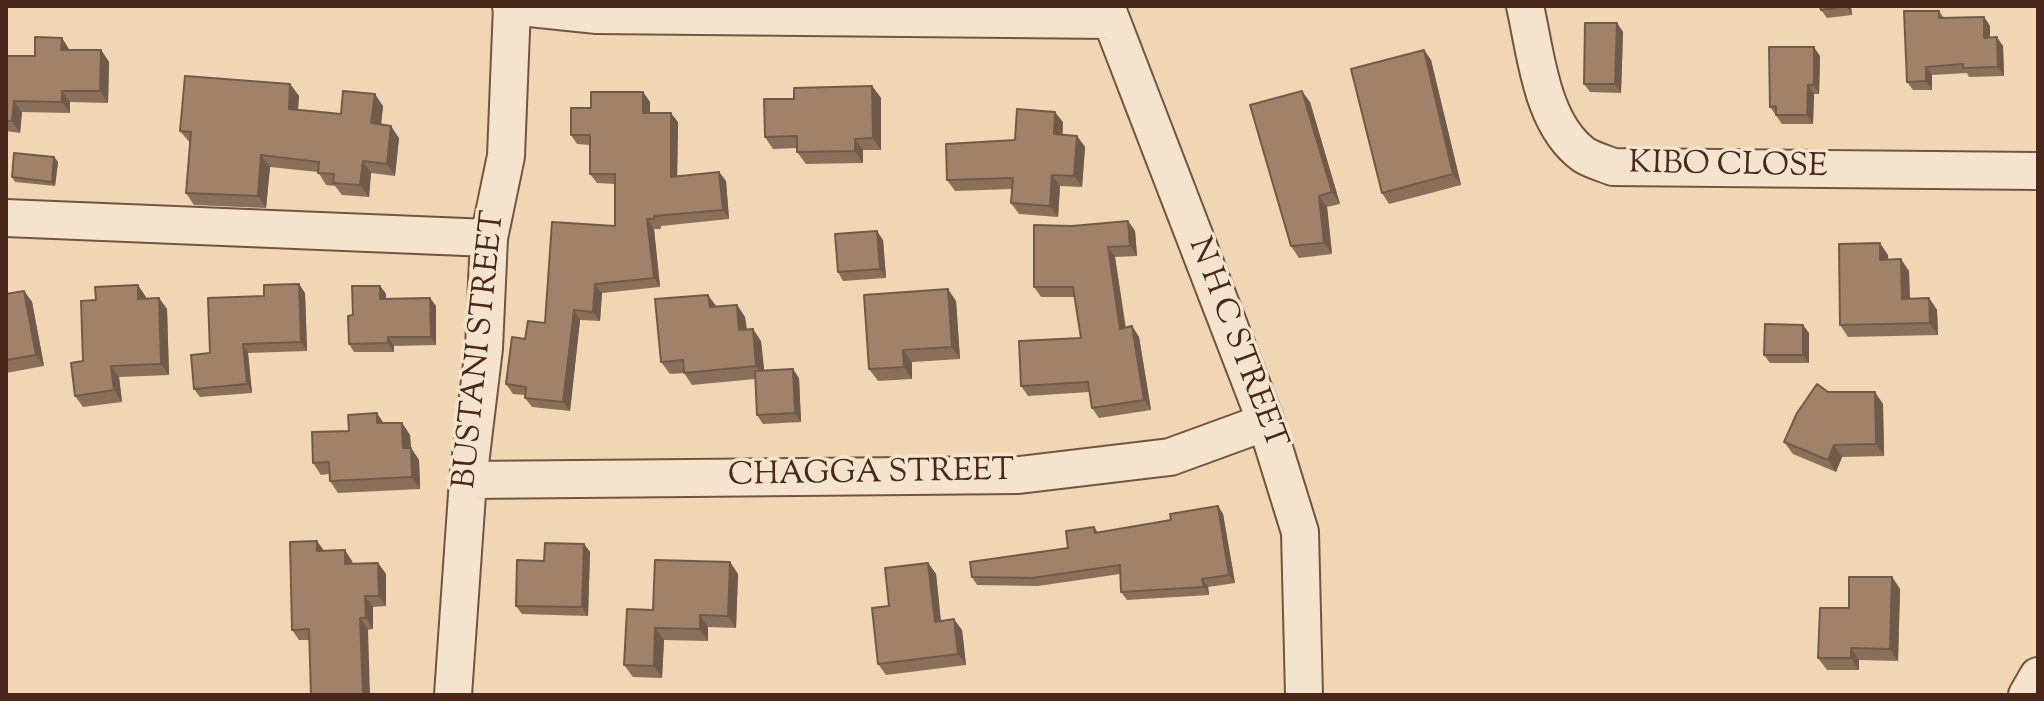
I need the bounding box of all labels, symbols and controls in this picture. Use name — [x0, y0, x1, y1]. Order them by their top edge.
street label: KIBO CLOSE — [1628, 147, 1828, 189]
street label: BUSTANI STREET — [448, 209, 516, 491]
street label: N H C STREET — [1177, 233, 1293, 455]
street label: CHAGGA STREET — [727, 454, 1015, 498]

